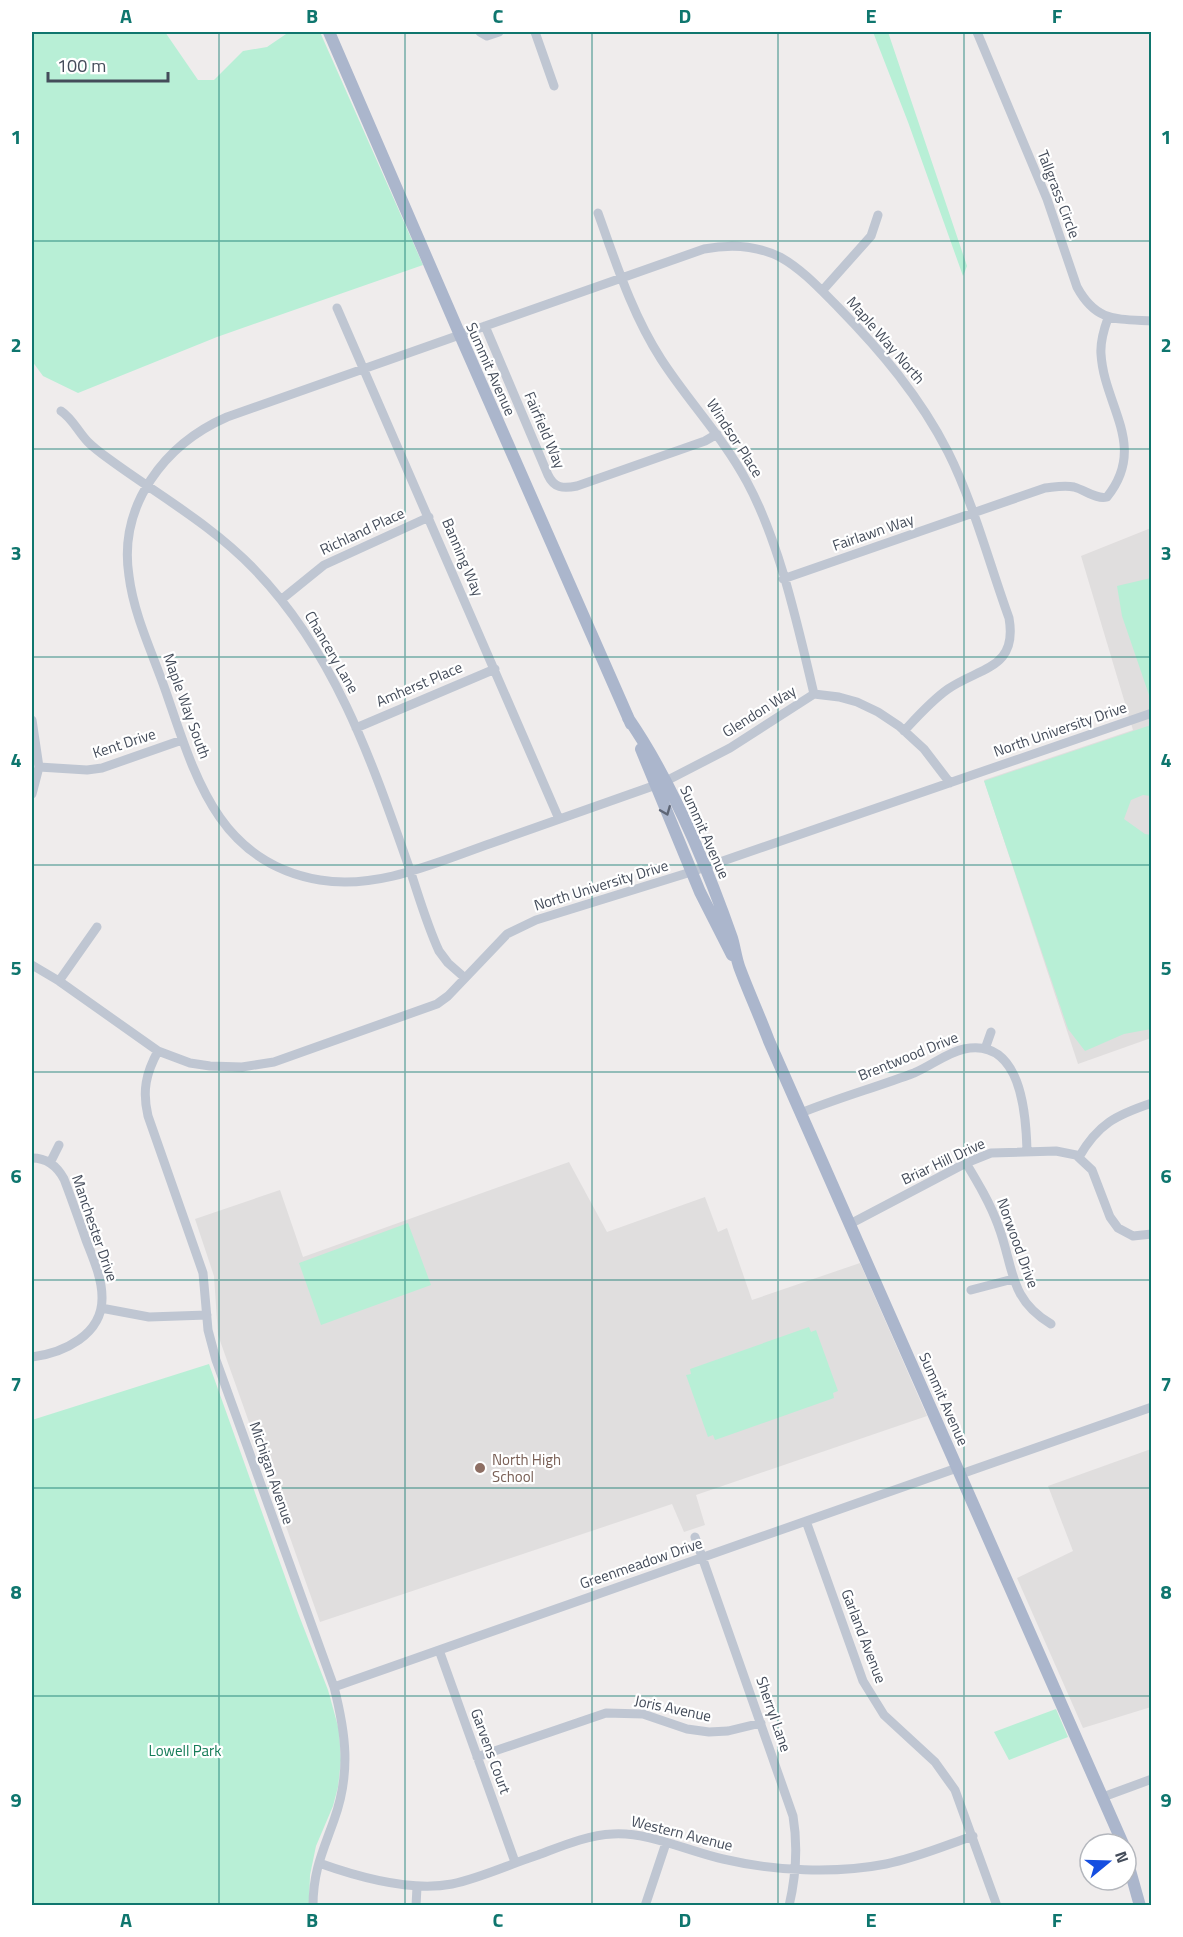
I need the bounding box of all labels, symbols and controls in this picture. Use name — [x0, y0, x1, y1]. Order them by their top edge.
text: A — [120, 0, 132, 31]
text: B — [306, 0, 318, 31]
text: C — [493, 0, 504, 31]
text: D — [679, 0, 691, 31]
text: E — [865, 0, 877, 31]
text: F — [1052, 0, 1063, 31]
scale bar — [48, 45, 168, 83]
text: 100 m — [57, 52, 106, 79]
text: 1 — [10, 121, 22, 152]
text: 1 — [1160, 121, 1172, 152]
street label: Tallgrass Circle — [1032, 147, 1086, 241]
street label: Maple Way North — [841, 291, 931, 389]
street label: Summit Avenue — [460, 319, 522, 419]
text: 2 — [10, 329, 22, 360]
text: 2 — [1160, 329, 1172, 360]
street label: Fairfield Way — [518, 388, 572, 472]
street label: Windsor Place — [701, 394, 769, 482]
street label: Richland Place — [316, 501, 408, 561]
street label: Fairlawn Way — [829, 507, 917, 557]
street label: Banning Way — [436, 514, 490, 600]
text: 3 — [10, 537, 22, 568]
text: 3 — [1160, 537, 1172, 568]
street label: Chancery Lane — [299, 606, 365, 698]
street label: Maple Way South — [157, 650, 217, 762]
street label: Amherst Place — [372, 655, 466, 713]
street label: Glendon Way — [718, 679, 800, 743]
street label: North University Drive — [990, 695, 1130, 763]
street label: Kent Drive — [89, 722, 159, 764]
text: 4 — [10, 744, 22, 775]
text: 4 — [1160, 744, 1172, 775]
street label: Summit Avenue — [674, 782, 736, 882]
one-way arrow — [659, 805, 671, 816]
street label: North University Drive — [531, 854, 671, 916]
text: 5 — [10, 952, 22, 983]
text: 5 — [1160, 952, 1172, 983]
street label: Brentwood Drive — [854, 1025, 962, 1087]
street label: Briar Hill Drive — [897, 1132, 989, 1190]
text: 6 — [10, 1160, 22, 1191]
text: 6 — [1160, 1160, 1172, 1191]
street label: Manchester Drive — [66, 1172, 124, 1284]
street label: Norwood Drive — [991, 1195, 1045, 1291]
street label: Summit Avenue — [913, 1349, 975, 1449]
text: 7 — [10, 1368, 22, 1399]
text: 7 — [1160, 1368, 1172, 1399]
street label: Michigan Avenue — [244, 1419, 300, 1527]
place label: North High School — [492, 1448, 561, 1488]
marker: North High School — [473, 1461, 487, 1475]
street label: Greenmeadow Drive — [577, 1531, 705, 1595]
text: 8 — [10, 1576, 22, 1607]
text: 8 — [1160, 1576, 1172, 1607]
street label: Garland Avenue — [835, 1586, 893, 1686]
street label: Sherryl Lane — [750, 1673, 798, 1755]
street label: Joris Avenue — [633, 1689, 713, 1727]
street label: Garvens Court — [465, 1705, 517, 1798]
park label: Lowell Park — [149, 1739, 221, 1762]
text: 9 — [10, 1784, 22, 1815]
text: 9 — [1160, 1784, 1172, 1815]
street label: Western Avenue — [629, 1809, 735, 1857]
north arrow — [1078, 1832, 1138, 1892]
text: N — [1109, 1848, 1135, 1866]
text: A — [120, 1904, 132, 1935]
text: B — [306, 1904, 318, 1935]
text: C — [493, 1904, 504, 1935]
text: D — [679, 1904, 691, 1935]
text: E — [865, 1904, 877, 1935]
text: F — [1052, 1904, 1063, 1935]

